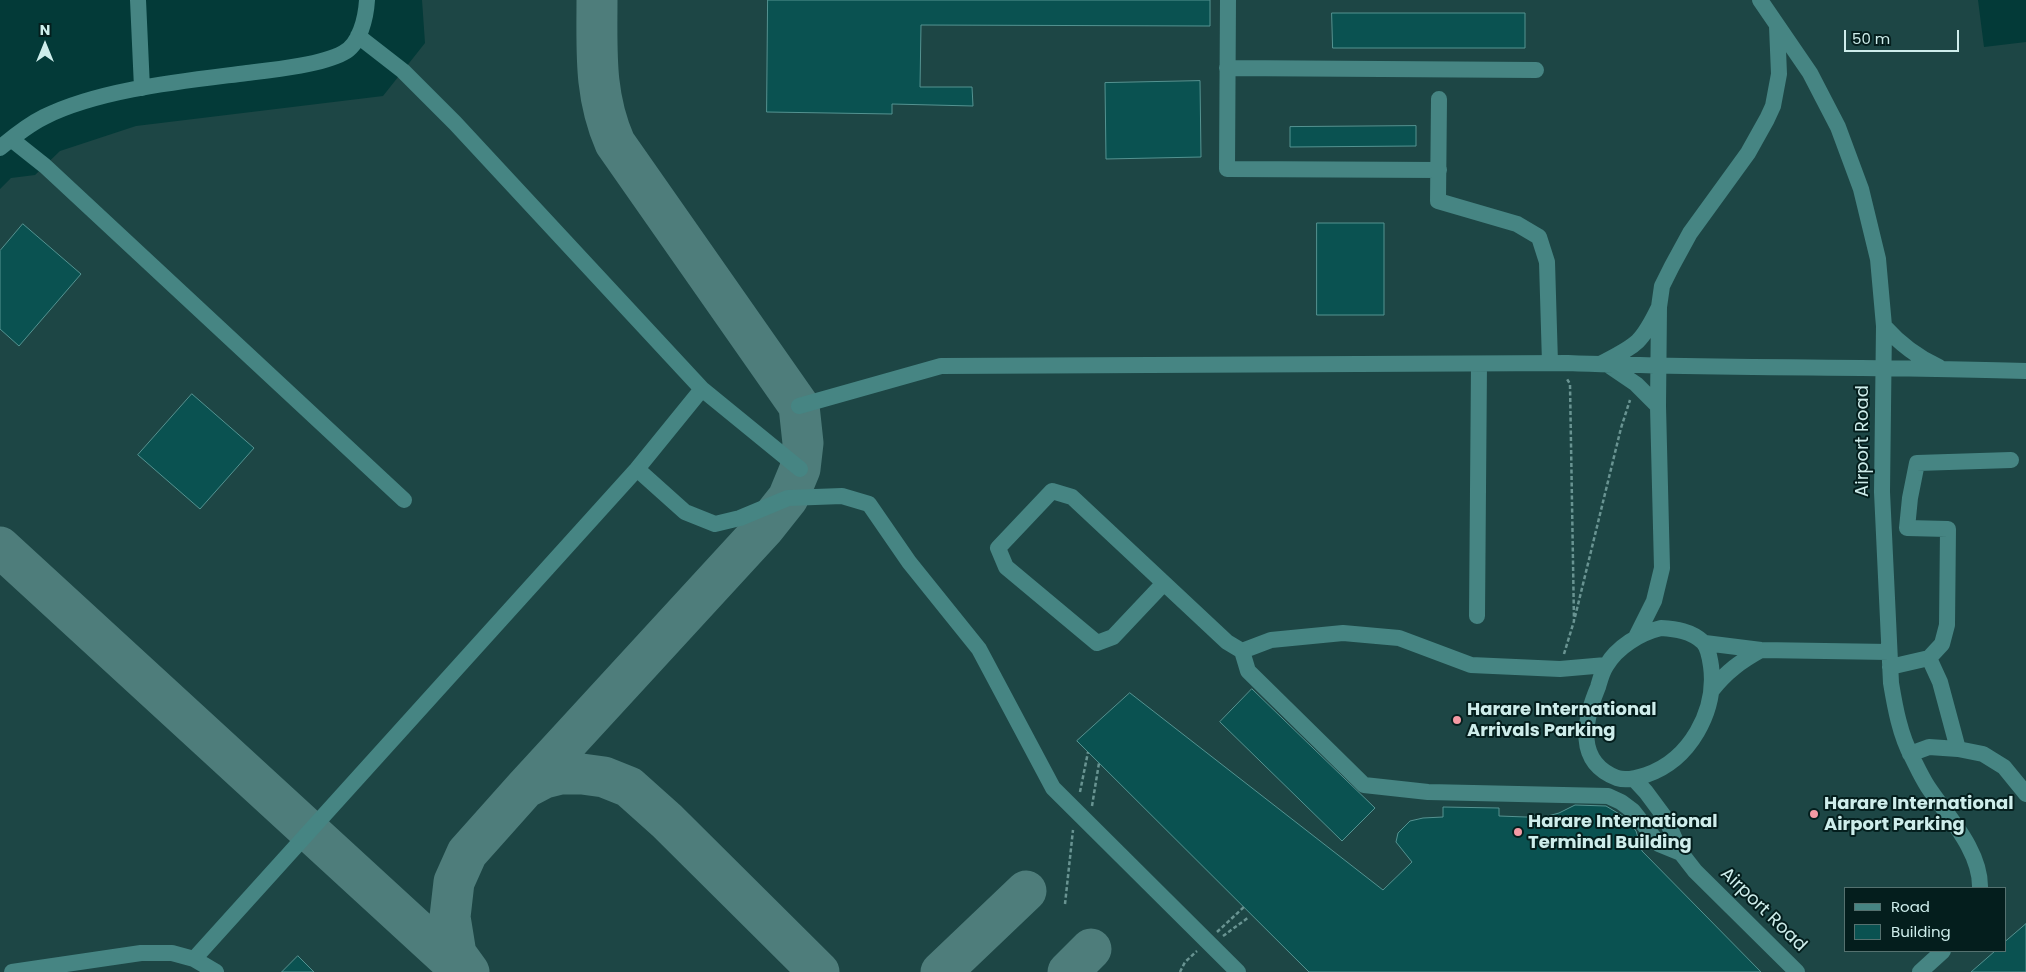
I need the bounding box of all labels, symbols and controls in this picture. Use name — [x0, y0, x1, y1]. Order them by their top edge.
north arrow — [20, 20, 70, 70]
text: N — [40, 20, 50, 40]
scale bar — [1846, 20, 1961, 52]
text: 50 m — [1852, 28, 1890, 49]
street label: Airport Road — [1852, 385, 1874, 497]
place label: Harare International Arrivals Parking — [1467, 699, 1657, 742]
marker: Harare International Arrivals Parking — [1451, 714, 1463, 726]
place label: Harare International Airport Parking — [1824, 793, 2014, 836]
marker: Harare International Airport Parking — [1808, 808, 1820, 820]
place label: Harare International Terminal Building — [1528, 811, 1718, 854]
marker: Harare International Terminal Building — [1512, 826, 1524, 838]
street label: Airport Road — [1715, 863, 1811, 957]
legend — [1844, 887, 2006, 952]
text: Road — [1891, 896, 1930, 917]
text: Building — [1891, 921, 1951, 942]

